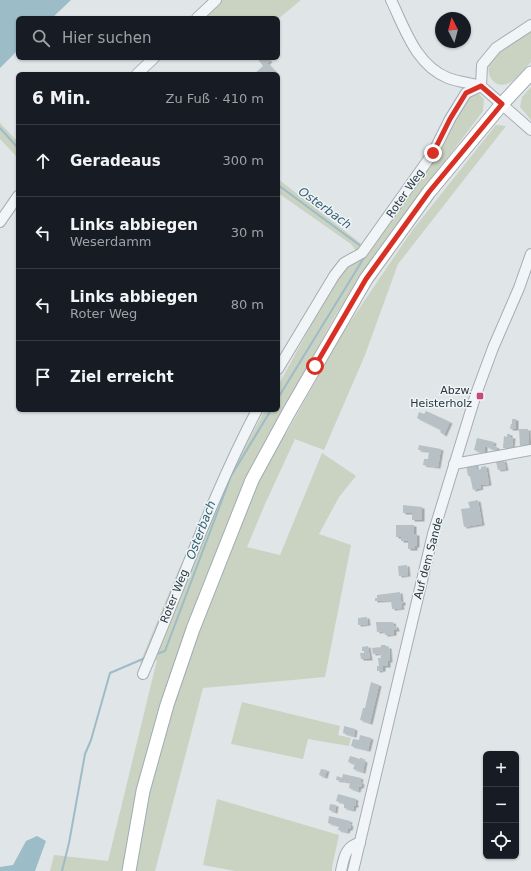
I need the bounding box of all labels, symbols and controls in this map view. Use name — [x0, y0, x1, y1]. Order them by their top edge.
north arrow — [435, 12, 471, 48]
search box — [16, 16, 280, 60]
icon: search — [30, 27, 52, 49]
text: Hier suchen — [62, 29, 151, 47]
text: 6 Min. — [32, 88, 91, 108]
text: Zu Fuß · 410 m — [166, 91, 264, 106]
route end — [424, 144, 442, 162]
icon: ahead — [32, 150, 54, 172]
text: Geradeaus — [70, 152, 161, 170]
text: 300 m — [222, 153, 264, 168]
street label: Roter Weg — [384, 166, 427, 220]
water label: Osterbach — [296, 184, 354, 232]
text: Links abbiegen — [70, 216, 198, 234]
icon: left — [32, 222, 54, 244]
text: 30 m — [231, 225, 264, 240]
text: Weserdamm — [70, 234, 152, 249]
text: Links abbiegen — [70, 288, 198, 306]
icon: left — [32, 294, 54, 316]
text: 80 m — [231, 297, 264, 312]
text: Roter Weg — [70, 306, 137, 321]
route start — [306, 357, 324, 375]
icon: arrive — [32, 366, 54, 388]
text: Ziel erreicht — [70, 368, 174, 386]
place label: Abzw. Heisterholz — [410, 384, 472, 410]
marker: Abzw. Heisterholz — [475, 391, 485, 401]
water label: Osterbach — [183, 499, 219, 561]
street label: Auf dem Sande — [411, 516, 446, 601]
street label: Roter Weg — [158, 567, 191, 625]
map controls — [483, 751, 519, 859]
button: + — [483, 751, 519, 787]
button: − — [483, 787, 519, 823]
button: locate — [483, 823, 519, 859]

